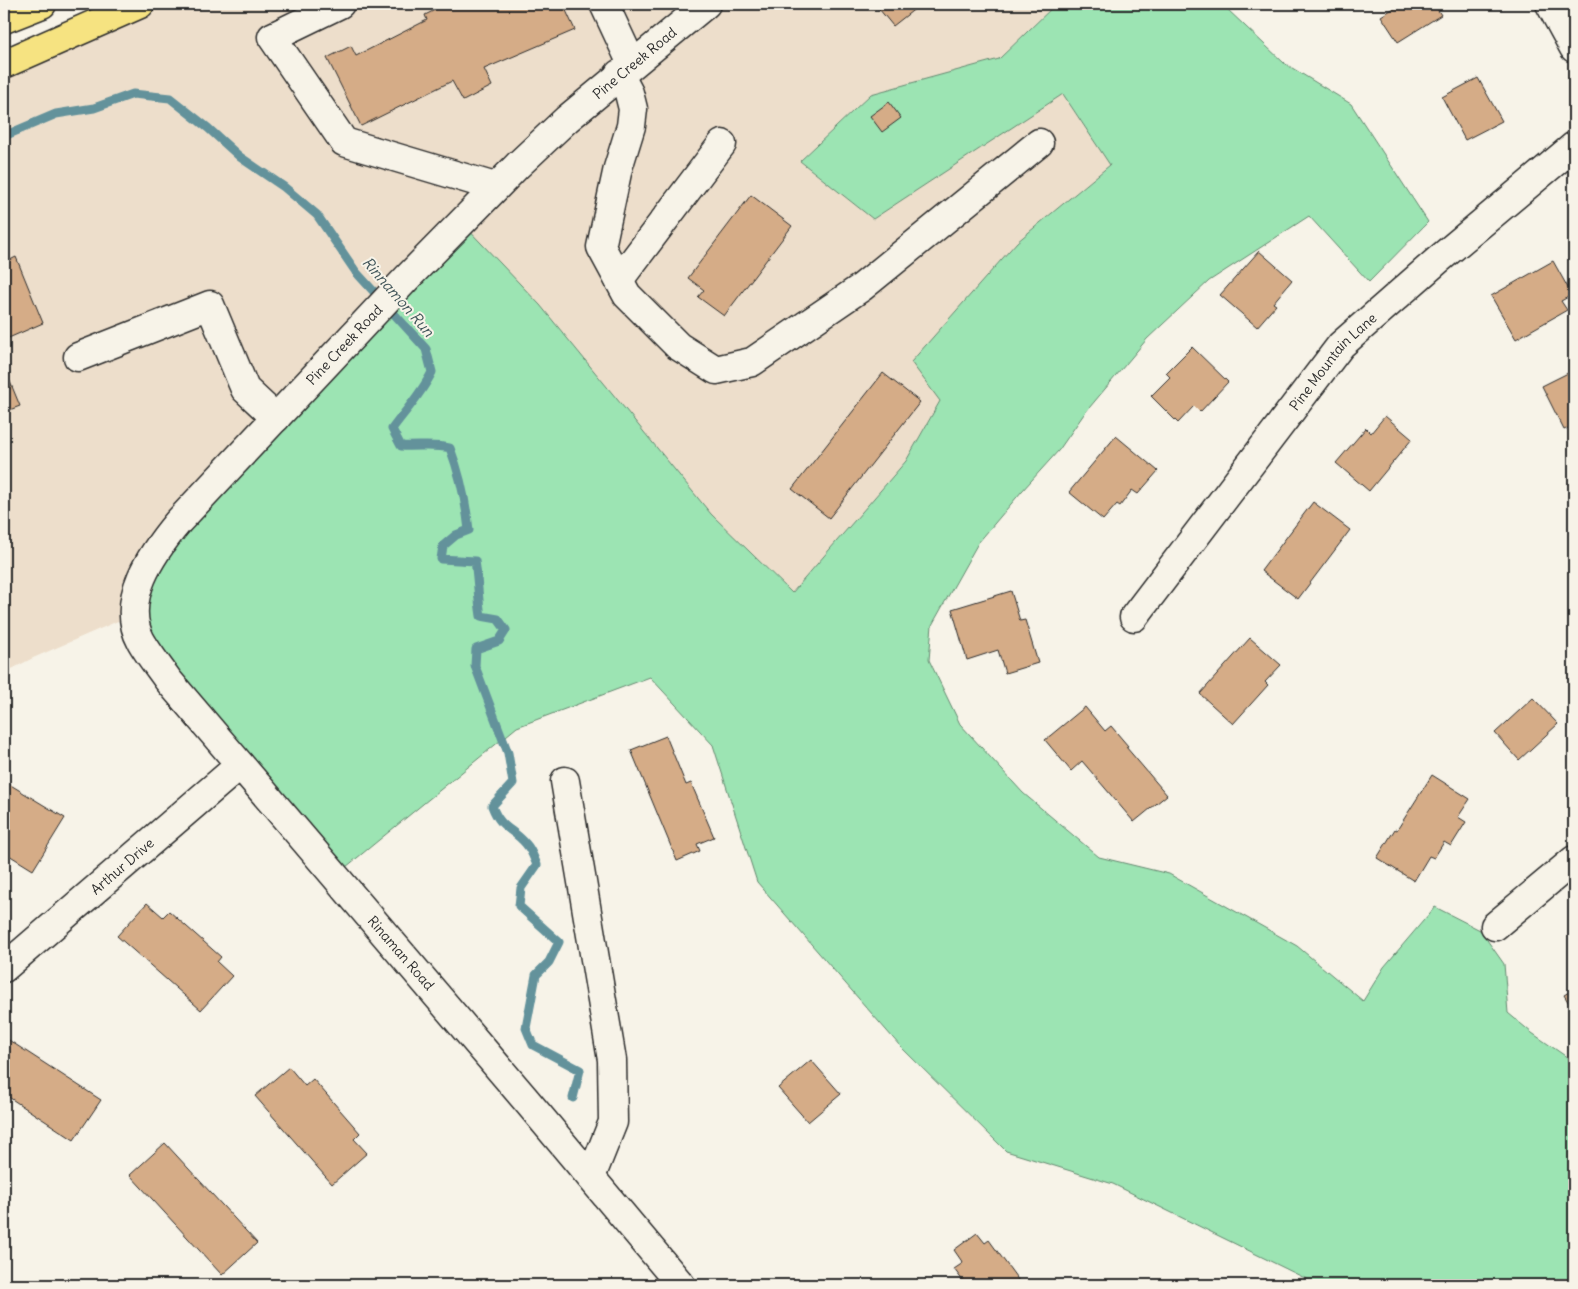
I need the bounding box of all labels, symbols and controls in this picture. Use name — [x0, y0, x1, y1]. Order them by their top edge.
street label: Pine Creek Road — [589, 23, 680, 103]
water label: Rinnamon Run — [359, 253, 438, 341]
street label: Pine Creek Road — [302, 301, 386, 389]
street label: Pine Mountain Lane — [1285, 309, 1380, 414]
street label: Arthur Drive — [87, 834, 158, 898]
street label: Rinaman Road — [364, 912, 438, 994]

